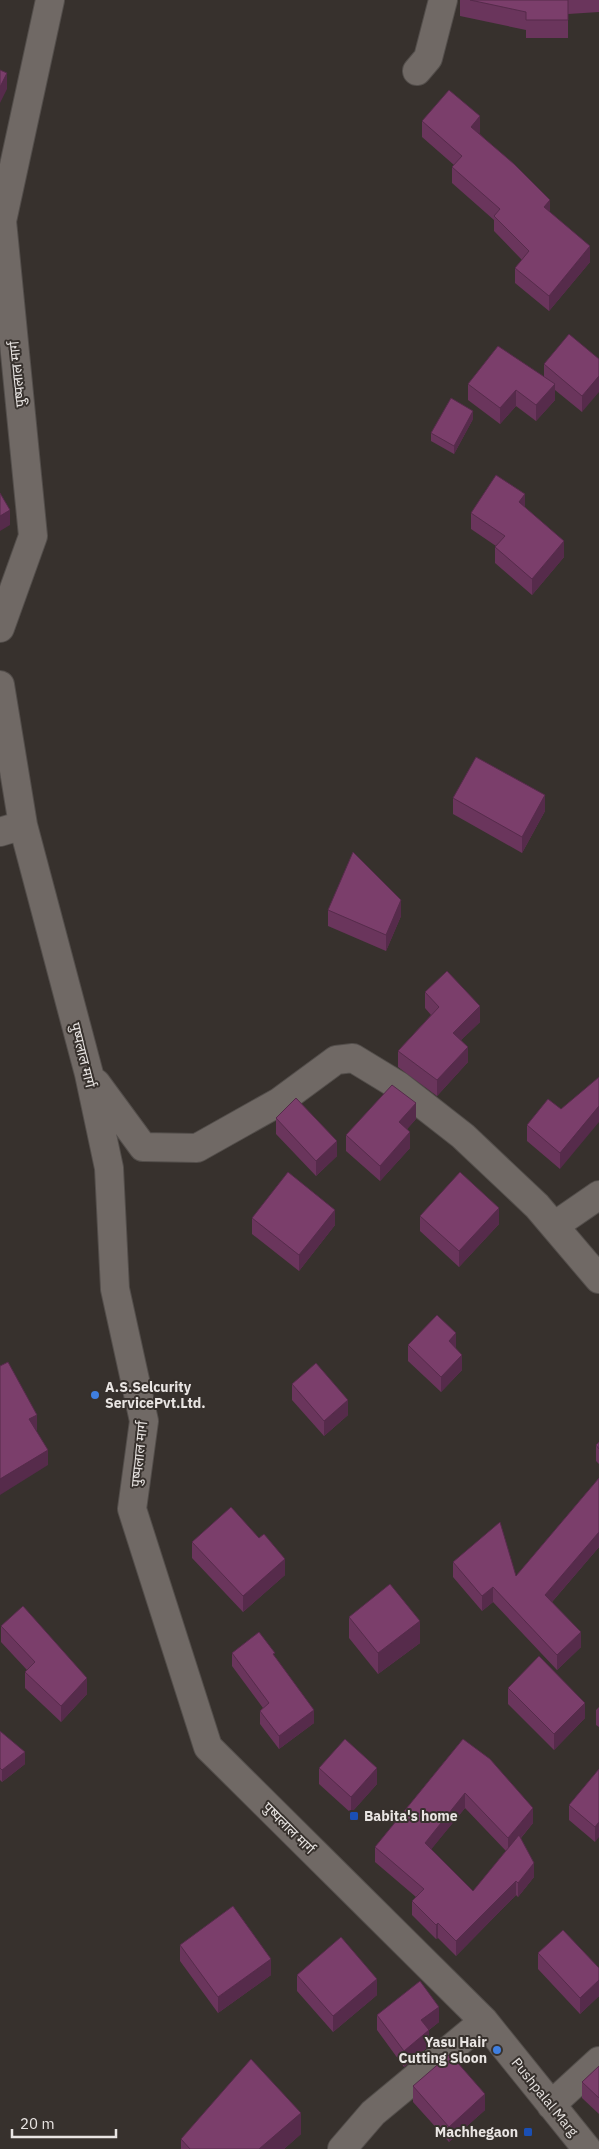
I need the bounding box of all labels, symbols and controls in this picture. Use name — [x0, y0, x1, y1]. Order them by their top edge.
street label: पुष्पलाल मार्ग — [4, 339, 30, 408]
street label: पुष्पलाल मार्ग — [65, 1021, 100, 1091]
place label: A.S.Selcurity ServicePvt.Ltd. — [105, 1378, 206, 1412]
marker: A.S.Selcurity ServicePvt.Ltd. — [89, 1389, 101, 1401]
street label: पुष्पलाल मार्ग — [127, 1419, 153, 1488]
street label: पुष्पलाल मार्ग — [259, 1798, 320, 1859]
place label: Babita's home — [364, 1807, 458, 1825]
marker: Babita's home — [348, 1810, 360, 1822]
place label: Yasu Hair Cutting Sloon — [398, 2033, 487, 2067]
marker: Yasu Hair Cutting Sloon — [491, 2044, 503, 2056]
street label: Pushpalal Marg — [508, 2054, 583, 2141]
scale bar — [12, 2106, 116, 2138]
text: 20 m — [20, 2114, 55, 2133]
place label: Machhegaon — [435, 2123, 518, 2141]
marker: Machhegaon — [522, 2126, 534, 2138]

